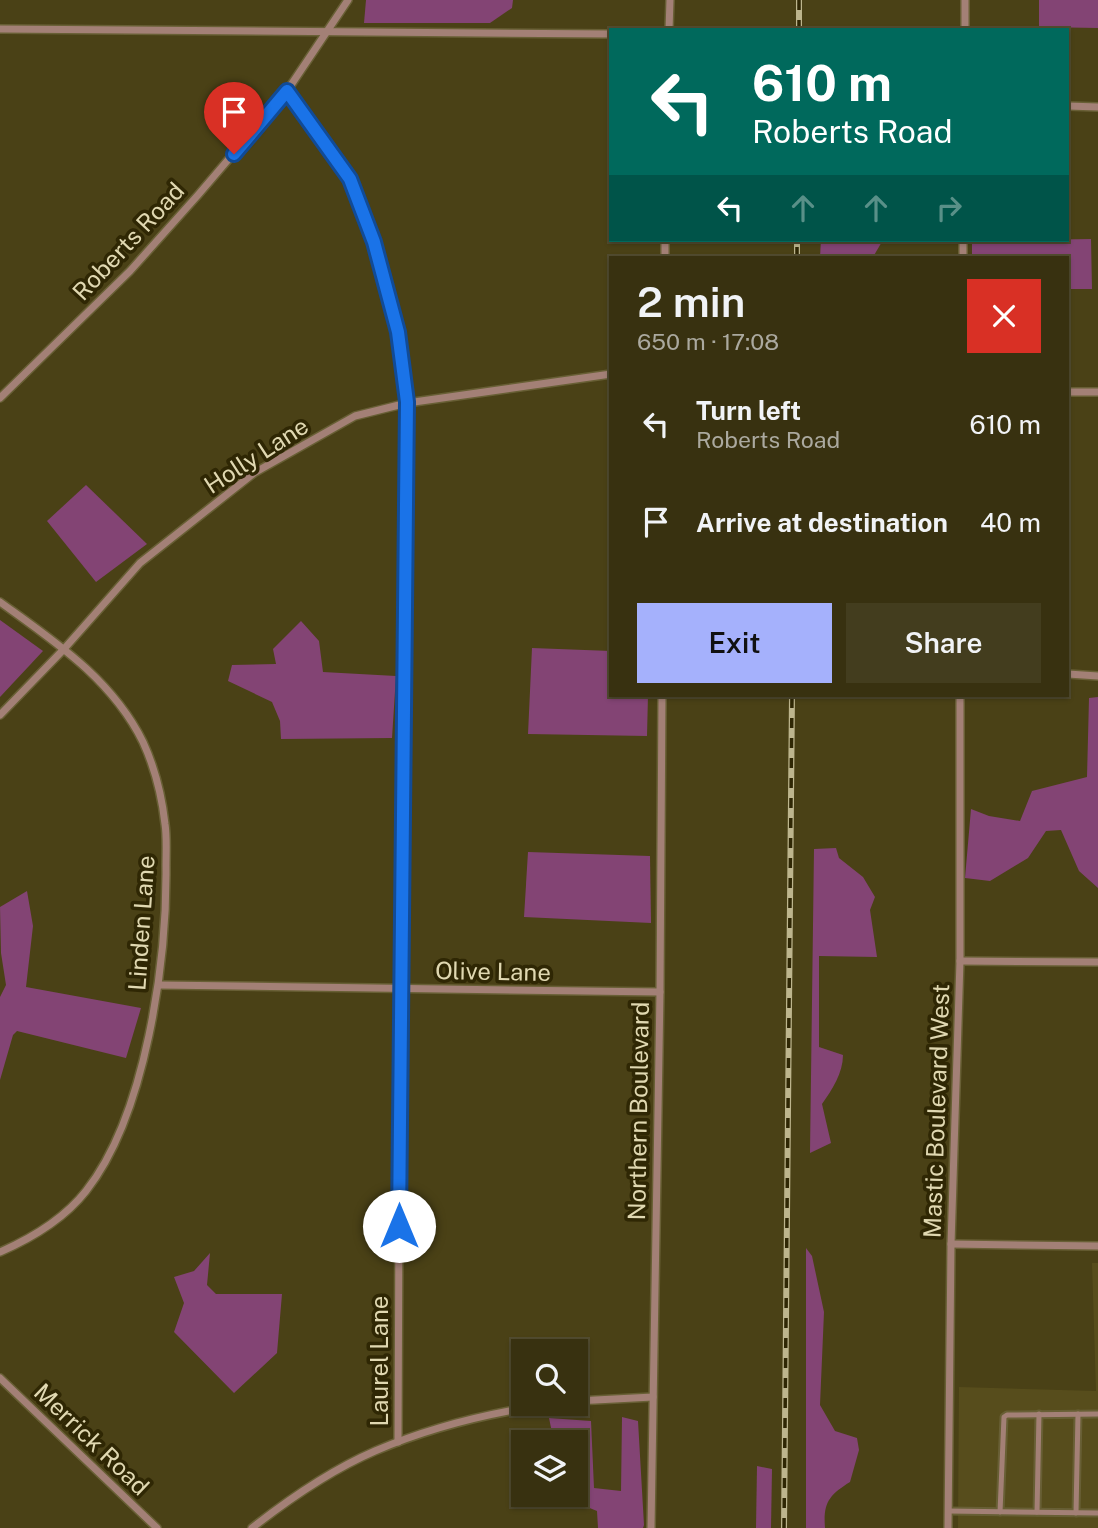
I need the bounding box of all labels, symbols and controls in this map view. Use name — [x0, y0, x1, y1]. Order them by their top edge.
text: 610 m — [752, 54, 892, 112]
icon: left — [637, 56, 728, 147]
pin — [204, 82, 264, 154]
icon: arrive — [215, 93, 253, 131]
text: Roberts Road — [752, 113, 953, 150]
street label: Roberts Road — [66, 176, 190, 306]
icon: left — [711, 189, 749, 227]
icon: ahead — [784, 189, 822, 227]
icon: ahead — [857, 189, 895, 227]
icon: right — [930, 189, 968, 227]
text: 2 min — [637, 277, 745, 326]
button: close — [967, 279, 1041, 353]
text: 650 m · 17:08 — [637, 328, 779, 355]
text: Turn left — [696, 395, 801, 426]
icon: left — [637, 405, 675, 443]
text: 610 m — [970, 409, 1041, 440]
street label: Holly Lane — [199, 411, 313, 499]
text: Roberts Road — [696, 426, 840, 453]
icon: arrive — [637, 503, 675, 541]
text: Arrive at destination — [696, 507, 948, 538]
text: 40 m — [980, 507, 1041, 538]
button: Exit — [637, 603, 832, 683]
button: Share — [846, 603, 1041, 683]
street label: Linden Lane — [122, 854, 160, 992]
street label: Olive Lane — [435, 956, 551, 986]
street label: Mastic Boulevard West — [918, 983, 954, 1239]
street label: Northern Boulevard — [622, 1001, 654, 1221]
position arrow — [362, 1189, 436, 1263]
street label: Laurel Lane — [365, 1296, 393, 1426]
map controls — [511, 1339, 588, 1507]
button: search — [511, 1339, 588, 1416]
street label: Merrick Road — [29, 1377, 155, 1501]
button: layers — [511, 1430, 588, 1507]

